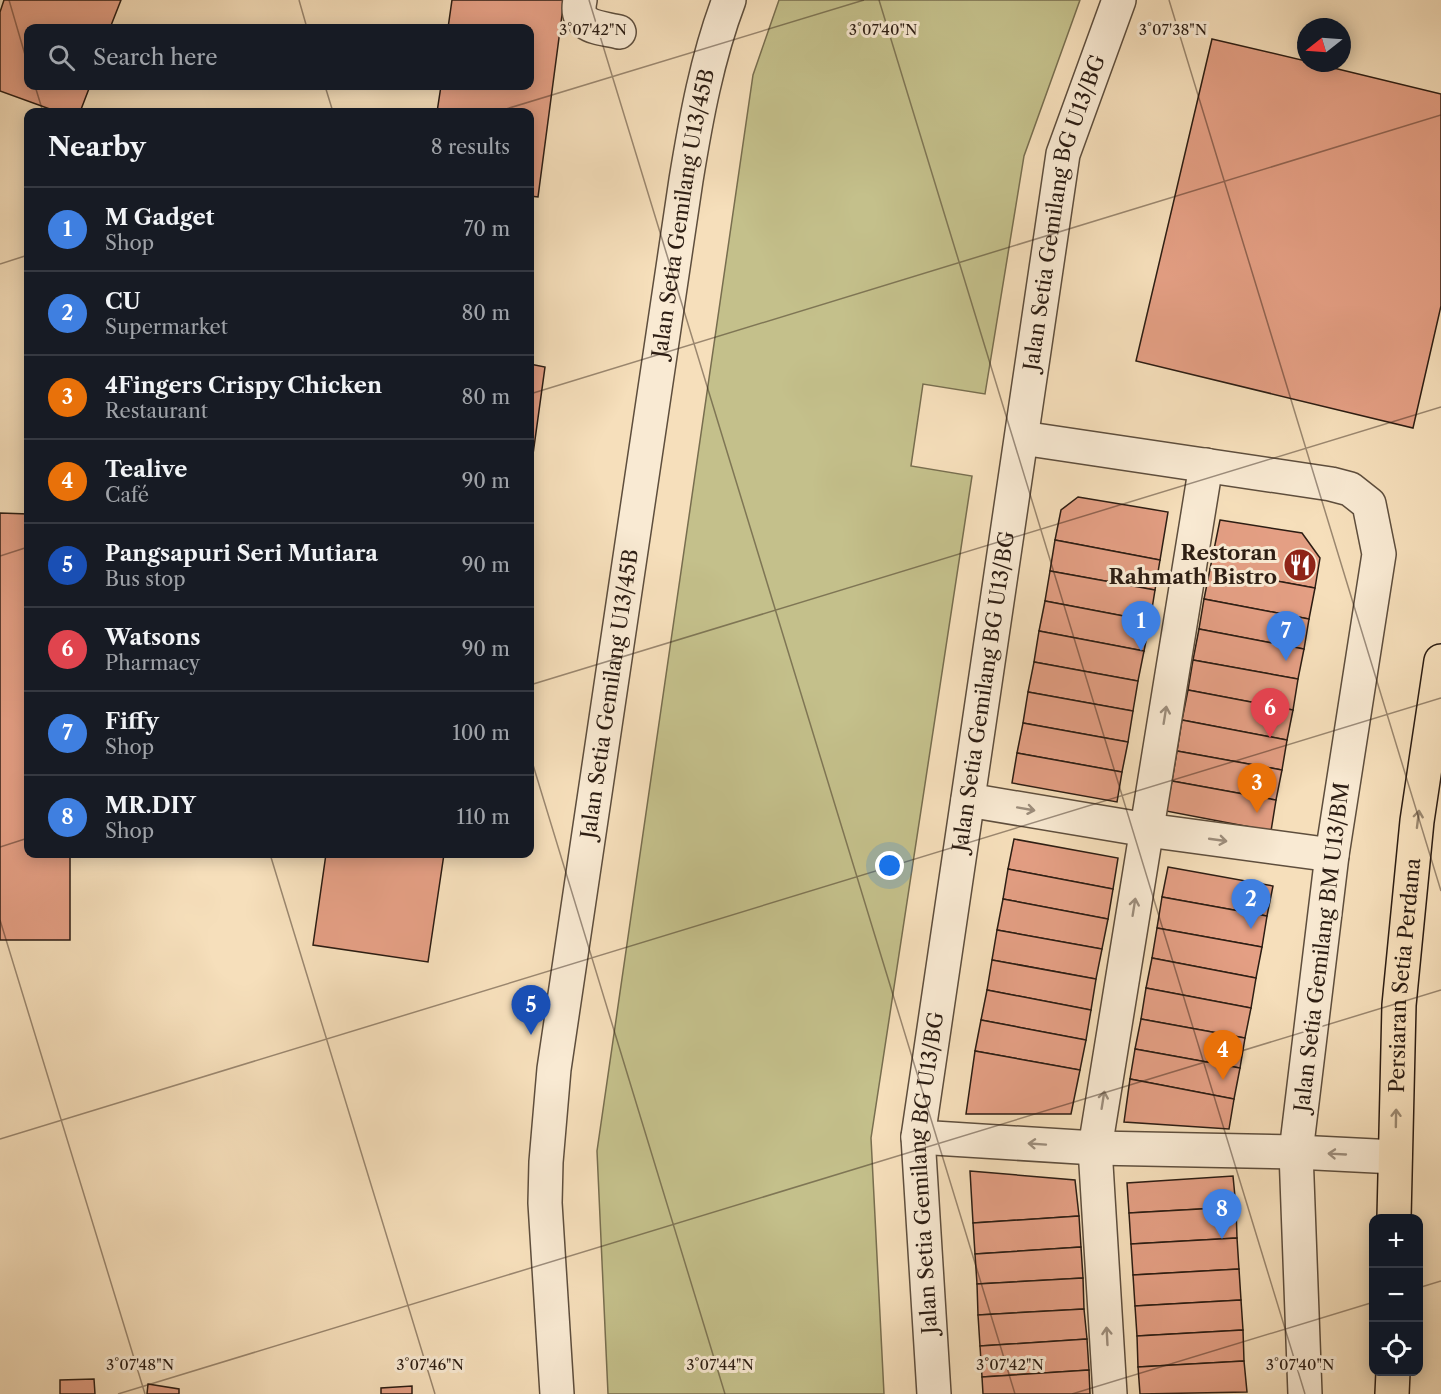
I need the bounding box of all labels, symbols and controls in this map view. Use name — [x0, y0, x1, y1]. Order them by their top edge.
north arrow — [1297, 18, 1351, 72]
text: 3°07'42"N — [559, 20, 627, 39]
text: 3°07'40"N — [849, 20, 917, 39]
text: 3°07'38"N — [1139, 20, 1207, 39]
search box — [24, 24, 534, 90]
icon: search — [45, 41, 78, 74]
text: Search here — [93, 44, 218, 71]
street label: Jalan Setia Gemilang BG U13/BG — [1018, 51, 1110, 375]
street label: Jalan Setia Gemilang U13/45B — [646, 66, 719, 363]
text: Nearby — [48, 131, 146, 163]
text: 8 results — [431, 135, 510, 159]
text: M Gadget — [105, 204, 214, 231]
text: 1 — [63, 217, 72, 241]
text: 70 m — [464, 217, 510, 241]
text: Shop — [105, 231, 154, 255]
text: CU — [105, 288, 141, 315]
text: 2 — [62, 301, 73, 325]
text: 80 m — [462, 301, 510, 325]
text: Supermarket — [105, 315, 228, 339]
text: 4Fingers Crispy Chicken — [105, 372, 382, 399]
text: 3 — [62, 385, 73, 409]
text: 80 m — [462, 385, 510, 409]
text: Restaurant — [105, 399, 208, 423]
text: Tealive — [105, 456, 187, 483]
text: 4 — [62, 469, 73, 493]
text: 90 m — [462, 469, 510, 493]
text: Café — [105, 483, 149, 507]
street label: Jalan Setia Gemilang BG U13/BG — [947, 529, 1019, 856]
text: Pangsapuri Seri Mutiara — [105, 540, 378, 567]
place label: Restoran Rahmath Bistro — [1109, 540, 1278, 589]
street label: Jalan Setia Gemilang U13/45B — [575, 547, 643, 843]
restaurant icon: Restoran Rahmath Bistro — [1282, 547, 1318, 583]
text: 5 — [62, 553, 73, 577]
text: 90 m — [462, 553, 510, 577]
text: Bus stop — [105, 567, 186, 591]
pin: 1 — [1122, 602, 1160, 651]
pin: 7 — [1266, 612, 1306, 661]
text: Watsons — [105, 624, 200, 651]
text: 6 — [62, 637, 73, 661]
text: 90 m — [462, 637, 510, 661]
text: Pharmacy — [105, 651, 200, 675]
pin: 6 — [1250, 688, 1290, 738]
one-way arrow — [1160, 705, 1171, 725]
text: Fiffy — [105, 708, 159, 735]
text: 7 — [62, 721, 73, 745]
text: 100 m — [452, 721, 510, 745]
text: Shop — [105, 735, 154, 759]
pin: 3 — [1238, 764, 1276, 813]
street label: Jalan Setia Gemilang BM U13/BM — [1289, 781, 1354, 1116]
text: MR.DIY — [105, 792, 196, 819]
one-way arrow — [1015, 804, 1035, 815]
text: 8 — [61, 805, 74, 829]
text: 110 m — [457, 805, 510, 829]
one-way arrow — [1413, 810, 1424, 829]
text: Shop — [105, 819, 154, 843]
one-way arrow — [1208, 834, 1228, 845]
your location — [875, 851, 904, 880]
street label: Persiaran Setia Perdana — [1384, 856, 1425, 1093]
pin: 2 — [1232, 880, 1270, 929]
one-way arrow — [1129, 898, 1140, 917]
pin: 5 — [512, 986, 550, 1035]
street label: Jalan Setia Gemilang BG U13/BG — [905, 1010, 948, 1338]
pin: 4 — [1204, 1030, 1242, 1080]
one-way arrow — [1098, 1090, 1109, 1110]
one-way arrow — [1390, 1109, 1402, 1129]
one-way arrow — [1027, 1139, 1047, 1150]
one-way arrow — [1327, 1148, 1347, 1159]
pin: 8 — [1202, 1190, 1242, 1239]
map controls — [1369, 1214, 1423, 1376]
button: + — [1369, 1214, 1423, 1268]
button: − — [1369, 1268, 1423, 1322]
button: locate — [1369, 1322, 1423, 1376]
one-way arrow — [1101, 1326, 1112, 1346]
text: 3°07'48"N — [106, 1355, 174, 1374]
text: 3°07'46"N — [396, 1355, 464, 1374]
text: 3°07'44"N — [686, 1355, 754, 1374]
text: 3°07'42"N — [976, 1355, 1044, 1374]
text: 3°07'40"N — [1266, 1355, 1334, 1374]

